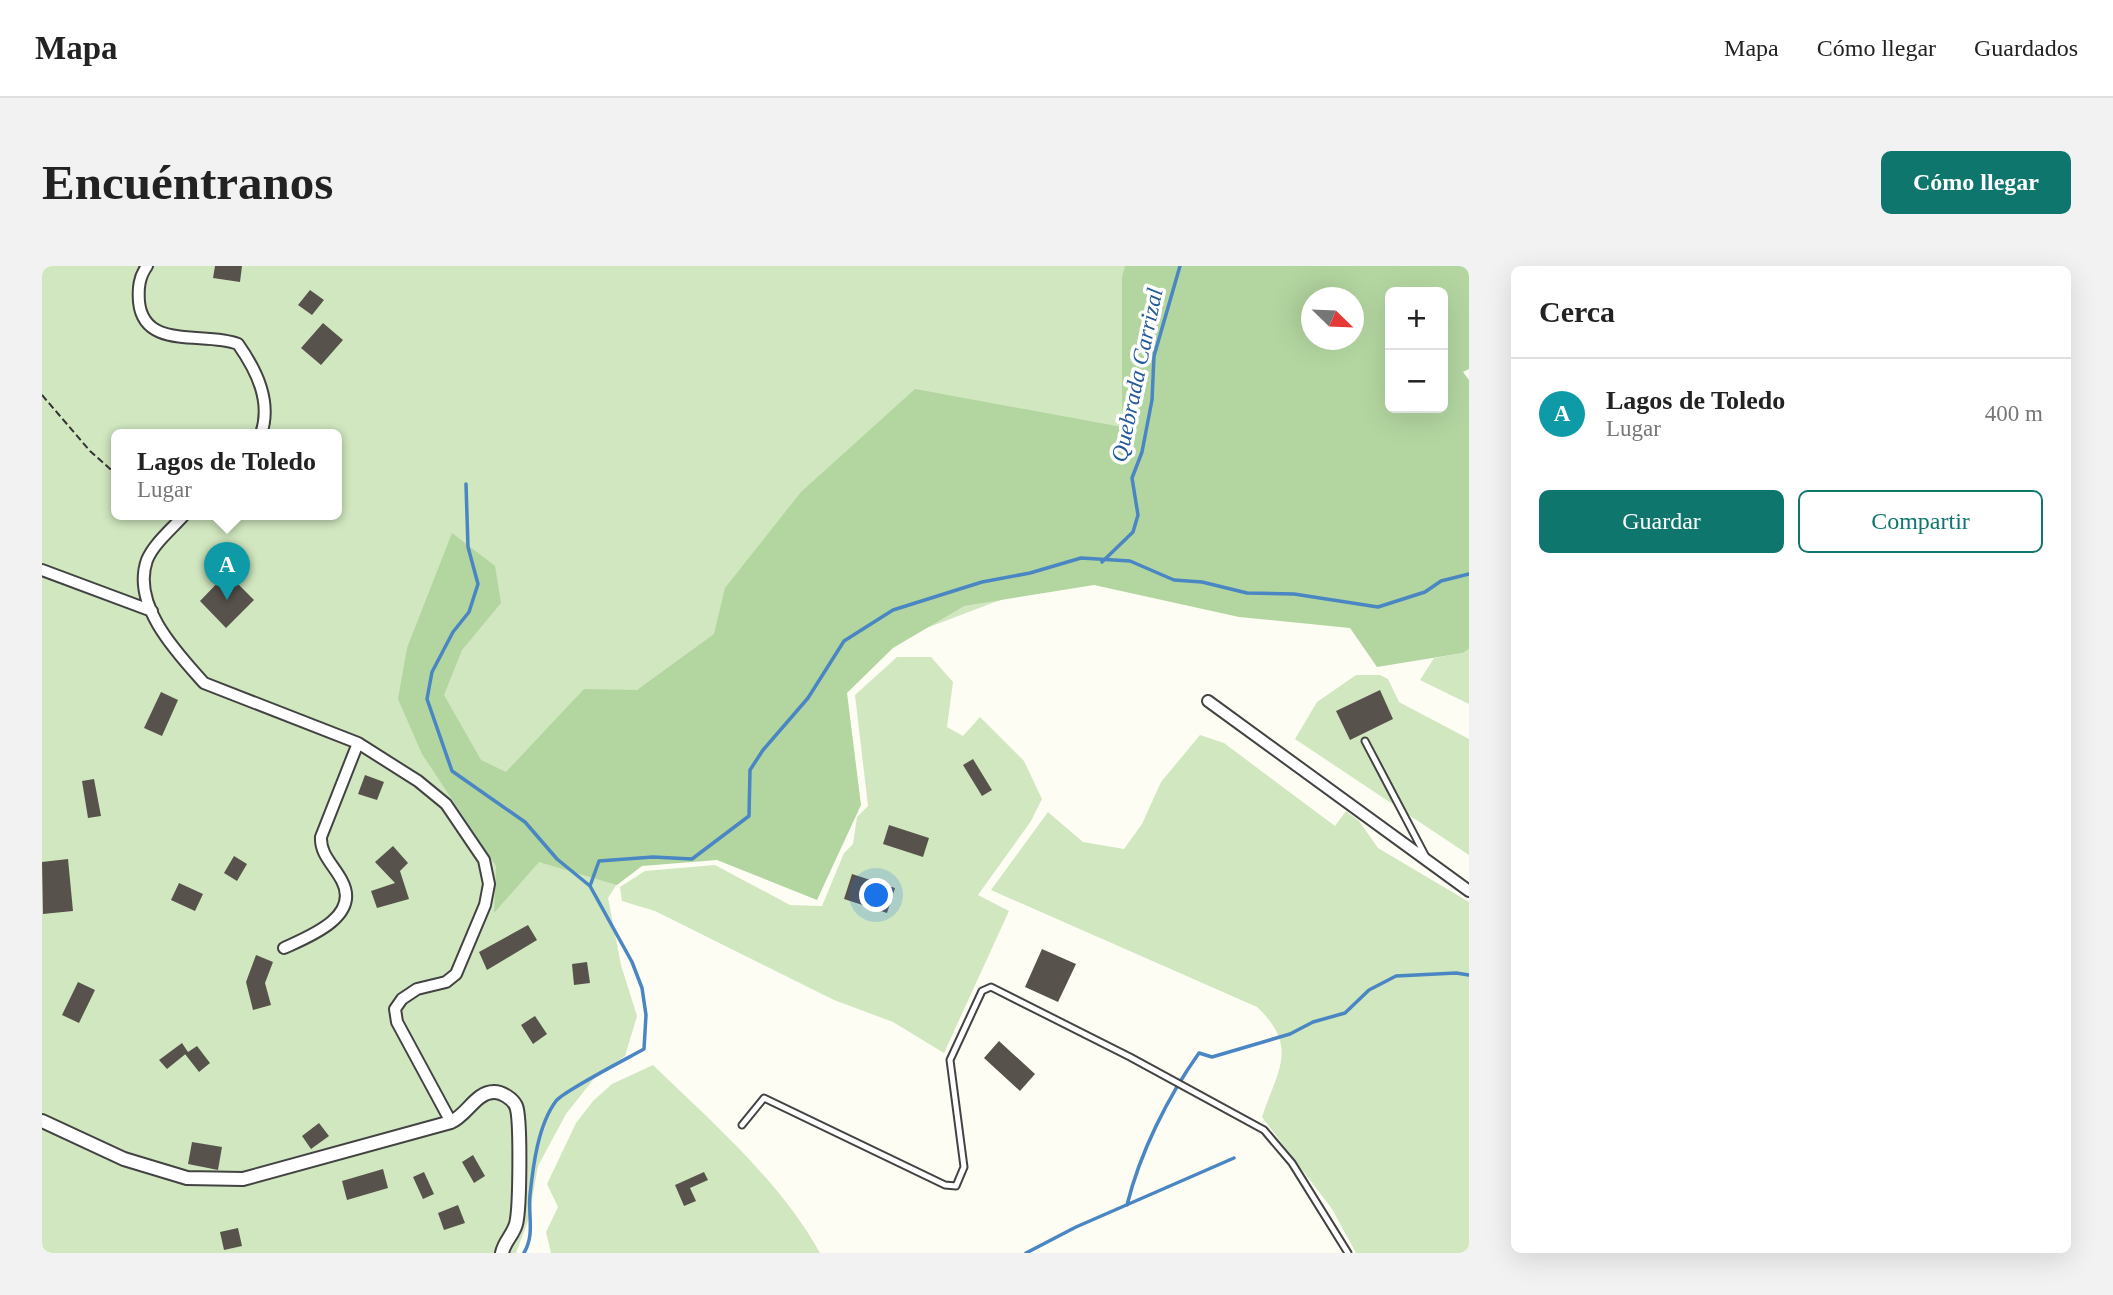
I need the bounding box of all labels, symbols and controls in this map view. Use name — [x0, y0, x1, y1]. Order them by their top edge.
text: Mapa — [35, 30, 118, 66]
text: Mapa — [1724, 35, 1779, 61]
text: Cómo llegar — [1817, 35, 1936, 61]
text: Guardados — [1974, 35, 2078, 61]
button: Cómo llegar — [1881, 151, 2071, 214]
text: Encuéntranos — [42, 155, 333, 210]
water label: Quebrada Carrizal — [1106, 286, 1168, 464]
north arrow — [1301, 287, 1364, 350]
map controls — [1385, 287, 1448, 413]
button: + — [1385, 287, 1448, 350]
text: Cerca — [1539, 295, 1615, 328]
button: − — [1385, 350, 1448, 413]
text: Lagos de Toledo — [1606, 386, 1785, 415]
text: A — [1554, 401, 1570, 426]
text: 400 m — [1985, 401, 2043, 426]
text: Lugar — [1606, 416, 1661, 441]
popup — [111, 429, 342, 520]
text: Lagos de Toledo — [137, 447, 316, 476]
text: Lugar — [137, 477, 192, 502]
button: Guardar — [1539, 490, 1784, 553]
button: Compartir — [1798, 490, 2043, 553]
pin: A — [204, 542, 250, 600]
your location — [859, 878, 893, 912]

